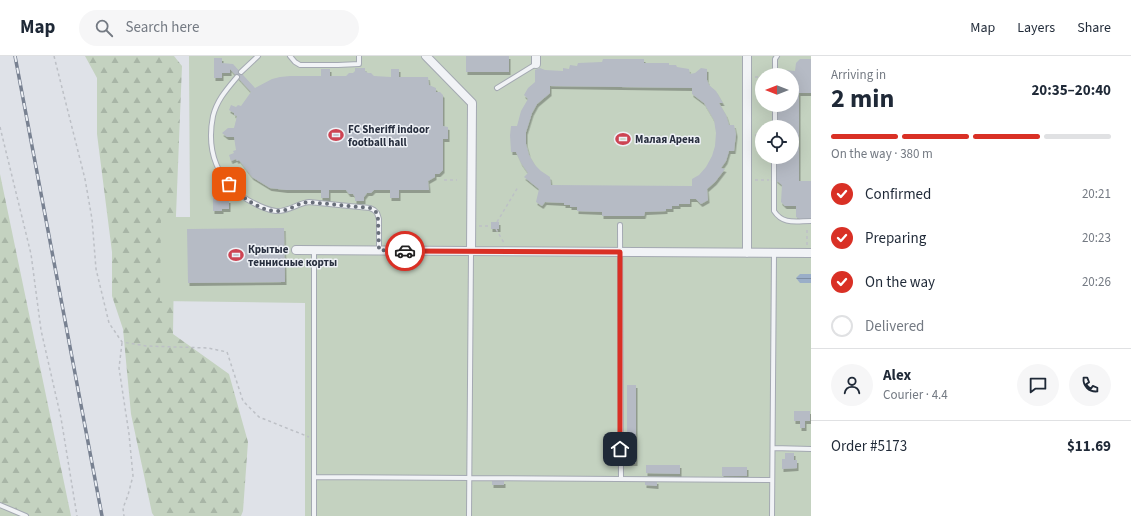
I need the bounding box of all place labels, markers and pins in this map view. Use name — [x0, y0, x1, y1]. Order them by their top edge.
place label: FC Sheriff indoor football hall — [348, 122, 430, 150]
sports icon: FC Sheriff indoor football hall — [327, 126, 345, 144]
sports icon: Малая Арена — [614, 130, 632, 148]
place label: Малая Арена — [635, 132, 700, 147]
pin — [212, 167, 246, 201]
place label: Крытые теннисные корты — [248, 242, 337, 270]
sports icon: Крытые теннисные корты — [227, 246, 245, 264]
pin — [603, 432, 637, 466]

